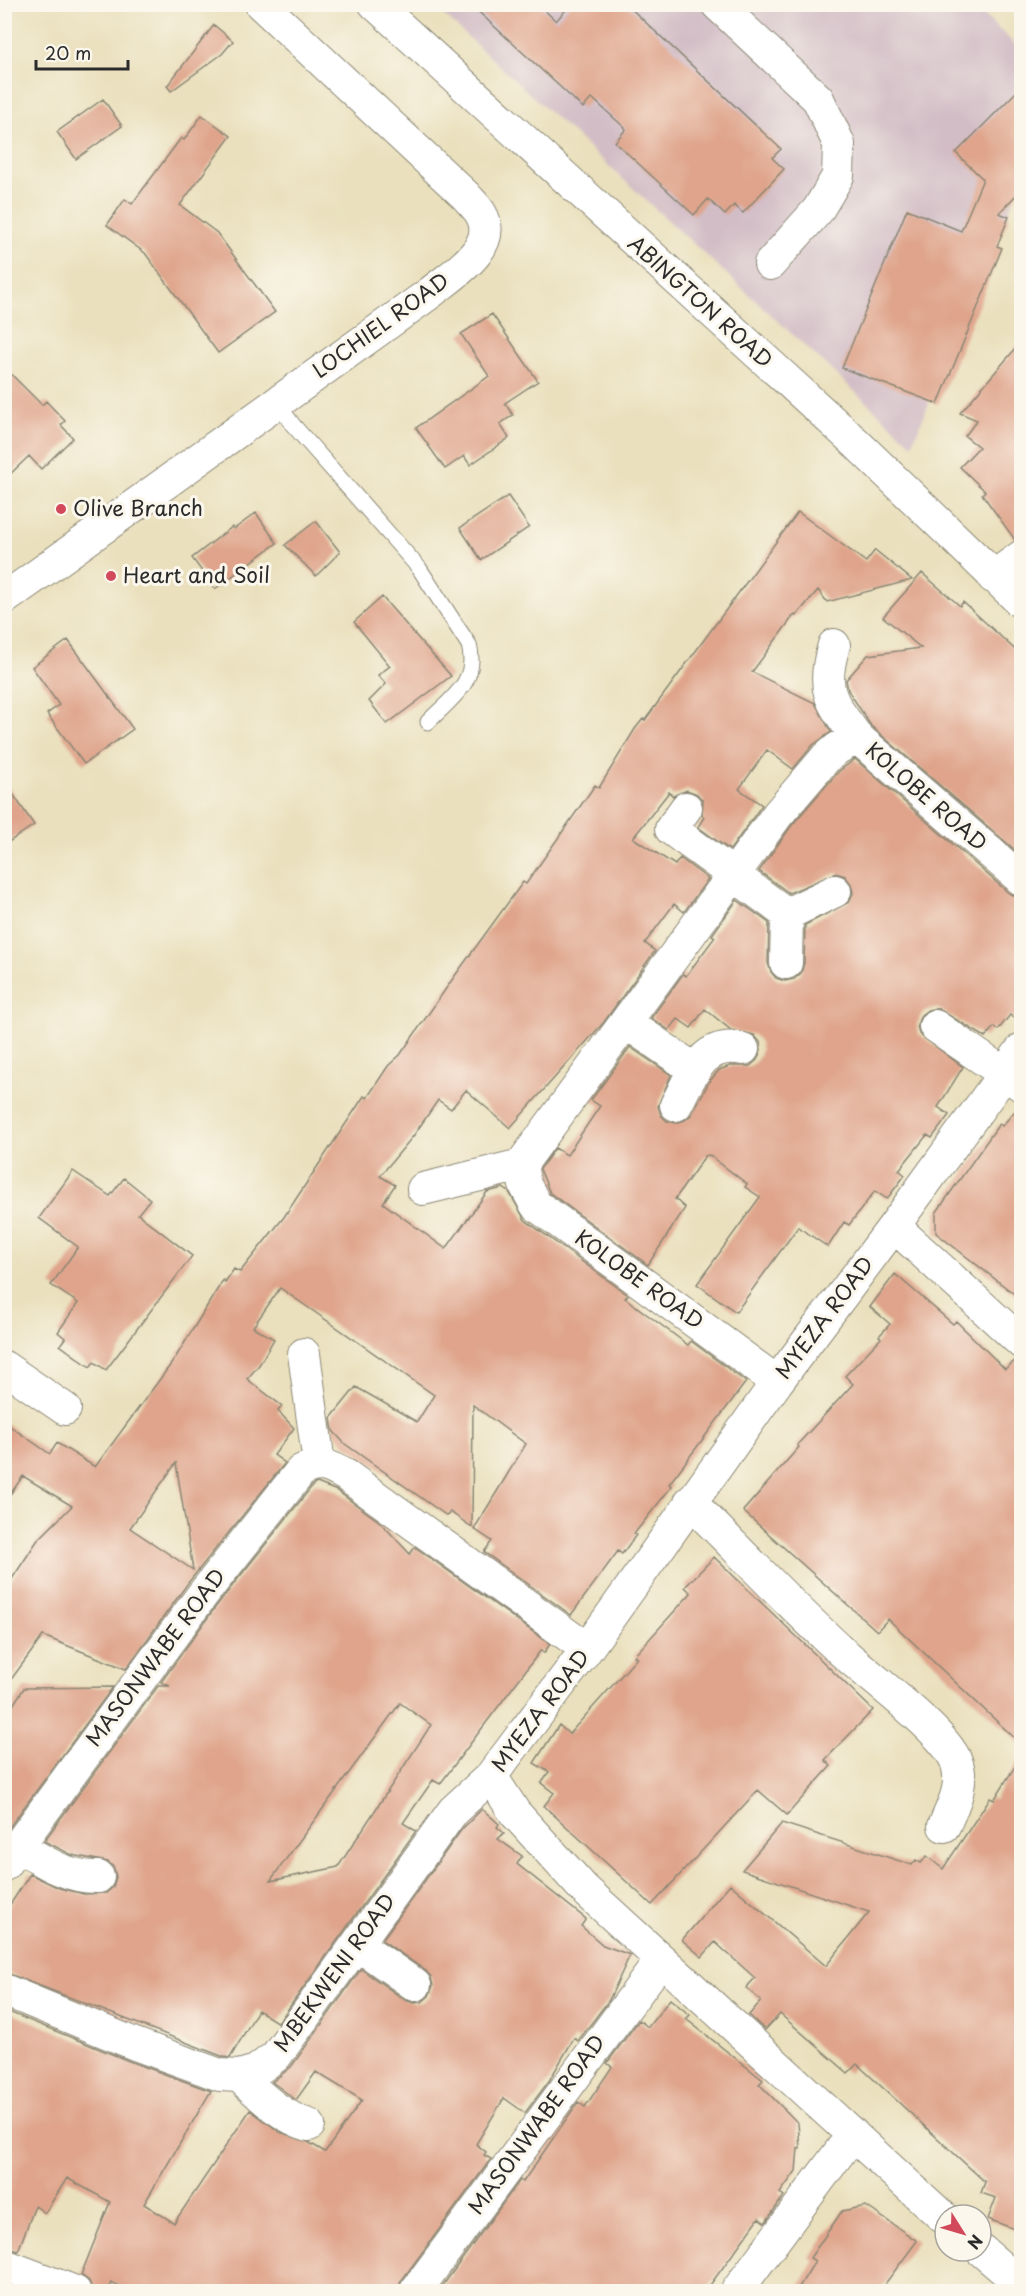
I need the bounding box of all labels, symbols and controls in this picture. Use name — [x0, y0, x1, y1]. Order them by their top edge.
scale bar — [36, 33, 128, 71]
text: 20 m — [45, 39, 91, 66]
street label: ABINGTON ROAD — [622, 227, 781, 374]
street label: LOCHIEL ROAD — [305, 264, 455, 385]
place label: Olive Branch — [73, 491, 203, 523]
marker: Olive Branch — [54, 502, 68, 516]
place label: Heart and Soil — [123, 558, 270, 590]
marker: Heart and Soil — [104, 569, 118, 583]
street label: KOLOBE ROAD — [859, 733, 995, 858]
street label: KOLOBE ROAD — [569, 1221, 711, 1336]
street label: MYEZA ROAD — [767, 1249, 880, 1385]
street label: MASONWABE ROAD — [77, 1561, 232, 1753]
street label: MYEZA ROAD — [483, 1642, 596, 1778]
street label: MBEKWENI ROAD — [265, 1886, 402, 2058]
street label: MASONWABE ROAD — [459, 2027, 612, 2220]
north arrow — [933, 2203, 993, 2263]
text: N — [962, 2230, 989, 2255]

